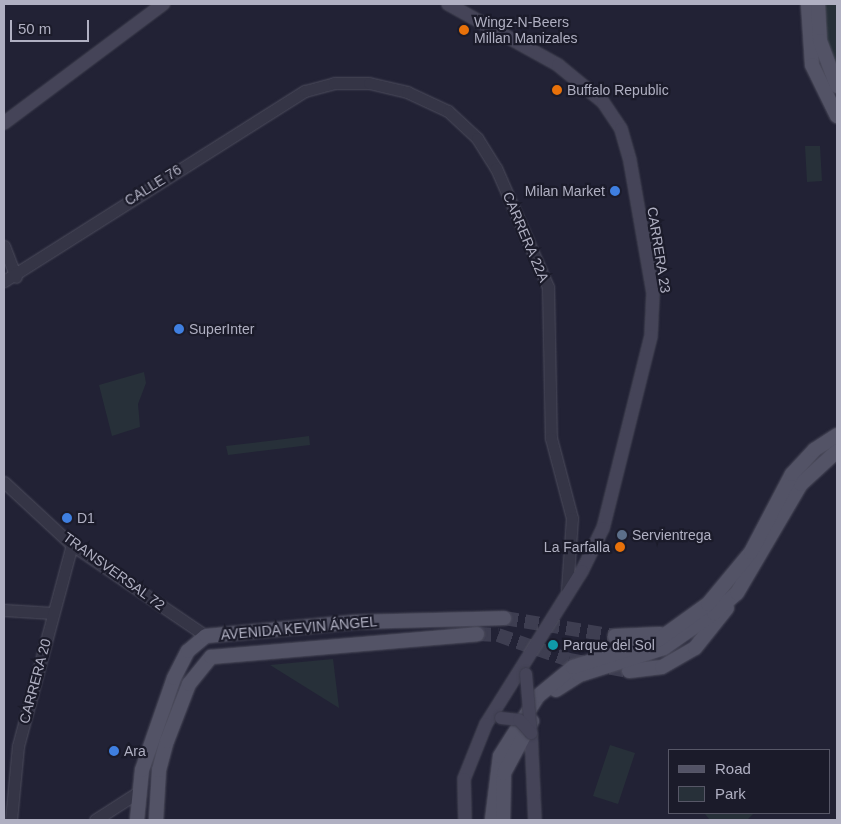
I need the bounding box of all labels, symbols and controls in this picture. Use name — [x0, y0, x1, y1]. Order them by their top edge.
scale bar — [12, 10, 91, 42]
place label: Wingz-N-Beers Millan Manizales — [474, 14, 577, 46]
text: 50 m — [18, 20, 51, 37]
marker: Wingz-N-Beers Millan Manizales — [458, 24, 470, 36]
place label: Buffalo Republic — [567, 82, 669, 98]
marker: Buffalo Republic — [551, 84, 563, 96]
street label: CALLE 76 — [121, 161, 185, 209]
place label: Milan Market — [525, 183, 605, 199]
marker: Milan Market — [609, 185, 621, 197]
street label: CARRERA 22A — [499, 189, 553, 285]
street label: CARRERA 23 — [644, 205, 674, 295]
place label: SuperInter — [189, 321, 254, 337]
marker: SuperInter — [173, 323, 185, 335]
place label: D1 — [77, 510, 95, 526]
marker: D1 — [61, 512, 73, 524]
place label: Servientrega — [632, 527, 711, 543]
street label: TRANSVERSAL 72 — [60, 528, 168, 614]
marker: Servientrega — [616, 529, 628, 541]
place label: La Farfalla — [544, 539, 610, 555]
marker: La Farfalla — [614, 541, 626, 553]
street label: AVENIDA KEVIN ÁNGEL — [220, 613, 378, 643]
street label: CARRERA 20 — [16, 636, 54, 726]
place label: Parque del Sol — [563, 637, 655, 653]
marker: Parque del Sol — [547, 639, 559, 651]
place label: Ara — [124, 743, 146, 759]
marker: Ara — [108, 745, 120, 757]
legend — [668, 749, 831, 814]
text: Road — [715, 760, 751, 777]
text: Park — [715, 785, 746, 802]

